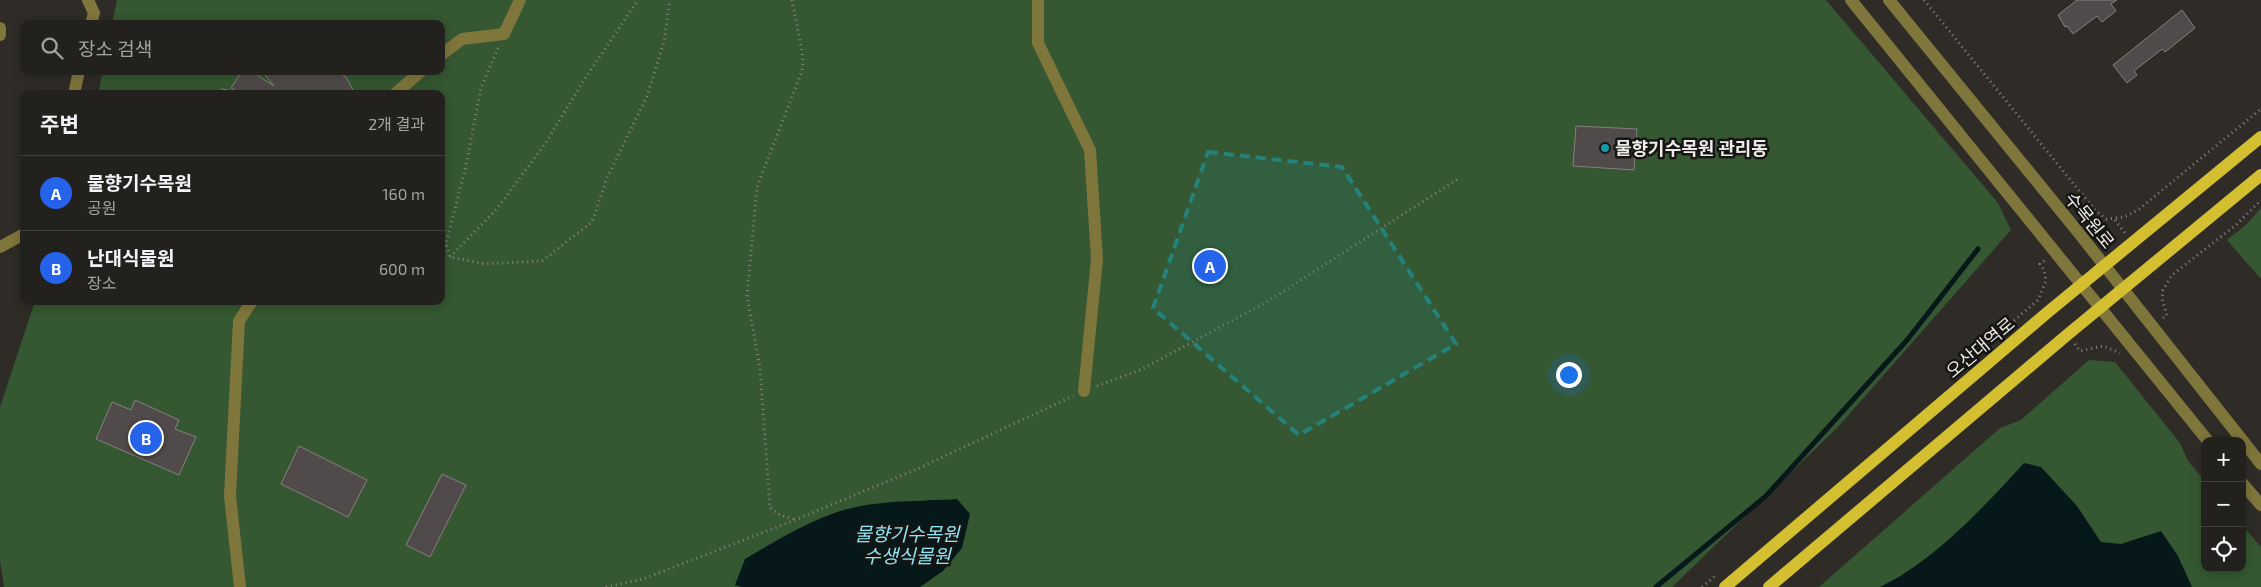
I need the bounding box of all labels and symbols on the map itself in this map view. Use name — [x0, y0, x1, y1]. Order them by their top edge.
place label: 물향기수목원 관리동 — [1615, 137, 1768, 159]
marker: 물향기수목원 관리동 — [1599, 142, 1611, 154]
street label: 수목원로 — [2061, 187, 2119, 253]
pin: A — [1194, 247, 1226, 285]
street label: 오산대역로 — [1941, 312, 2019, 382]
your location — [1556, 362, 1582, 388]
pin: B — [130, 419, 162, 457]
water label: 물향기수목원 수생식물원 — [855, 522, 961, 567]

